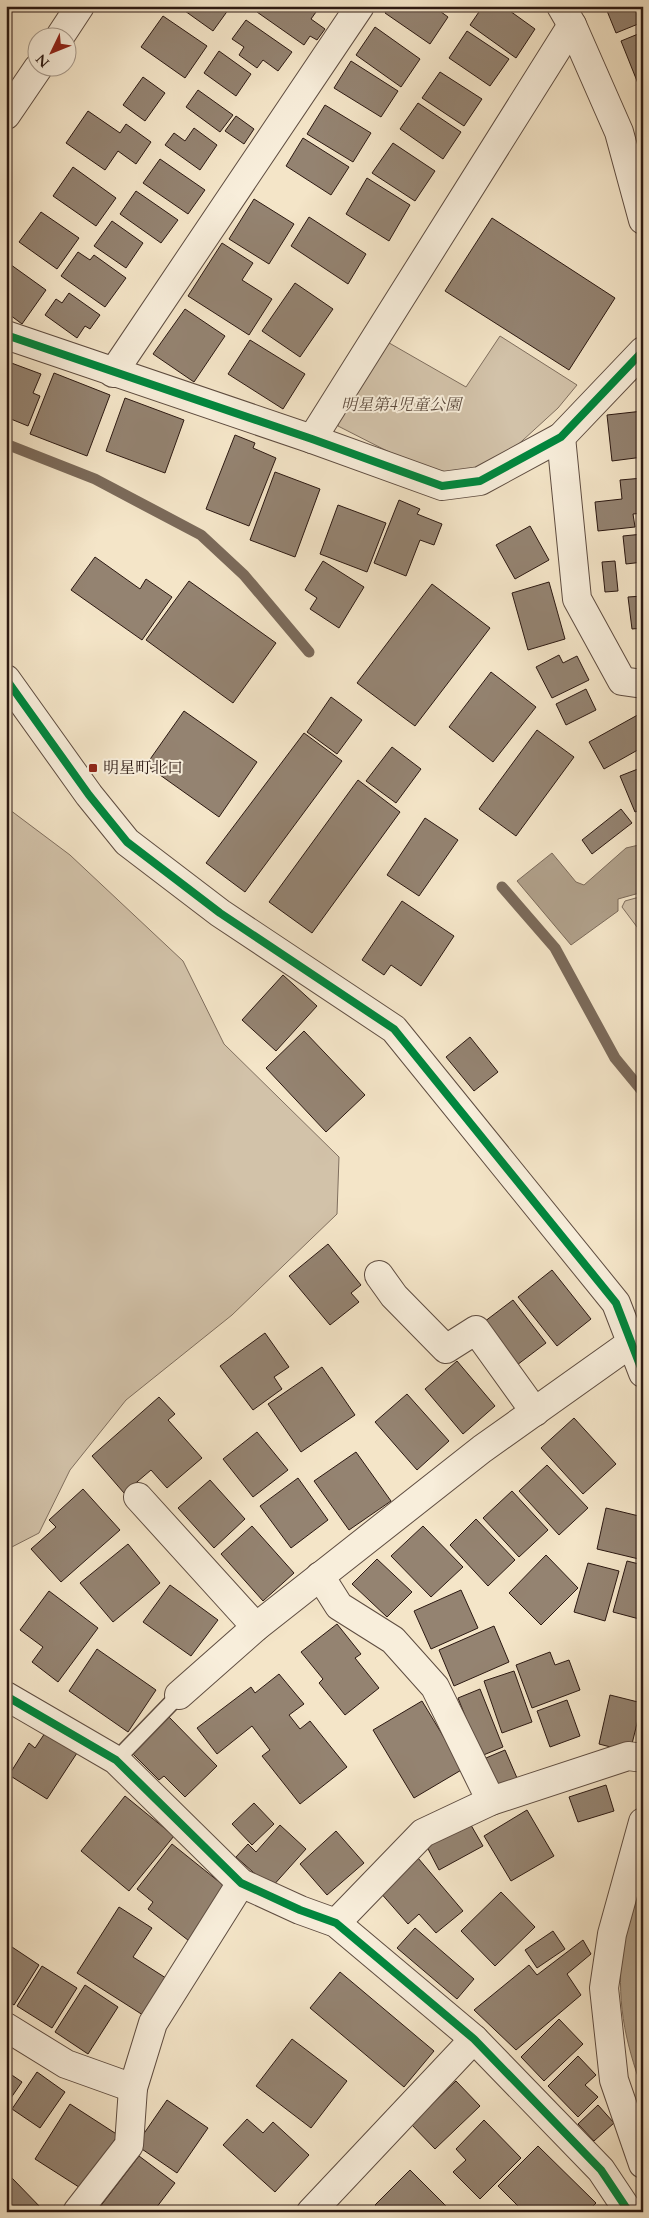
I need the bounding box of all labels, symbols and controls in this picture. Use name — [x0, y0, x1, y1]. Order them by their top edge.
north arrow — [28, 28, 78, 78]
text: N — [32, 50, 54, 71]
park label: 明星第4児童公園 — [341, 394, 464, 416]
place label: 明星町北口 — [103, 757, 183, 779]
marker: 明星町北口 — [87, 762, 99, 774]

